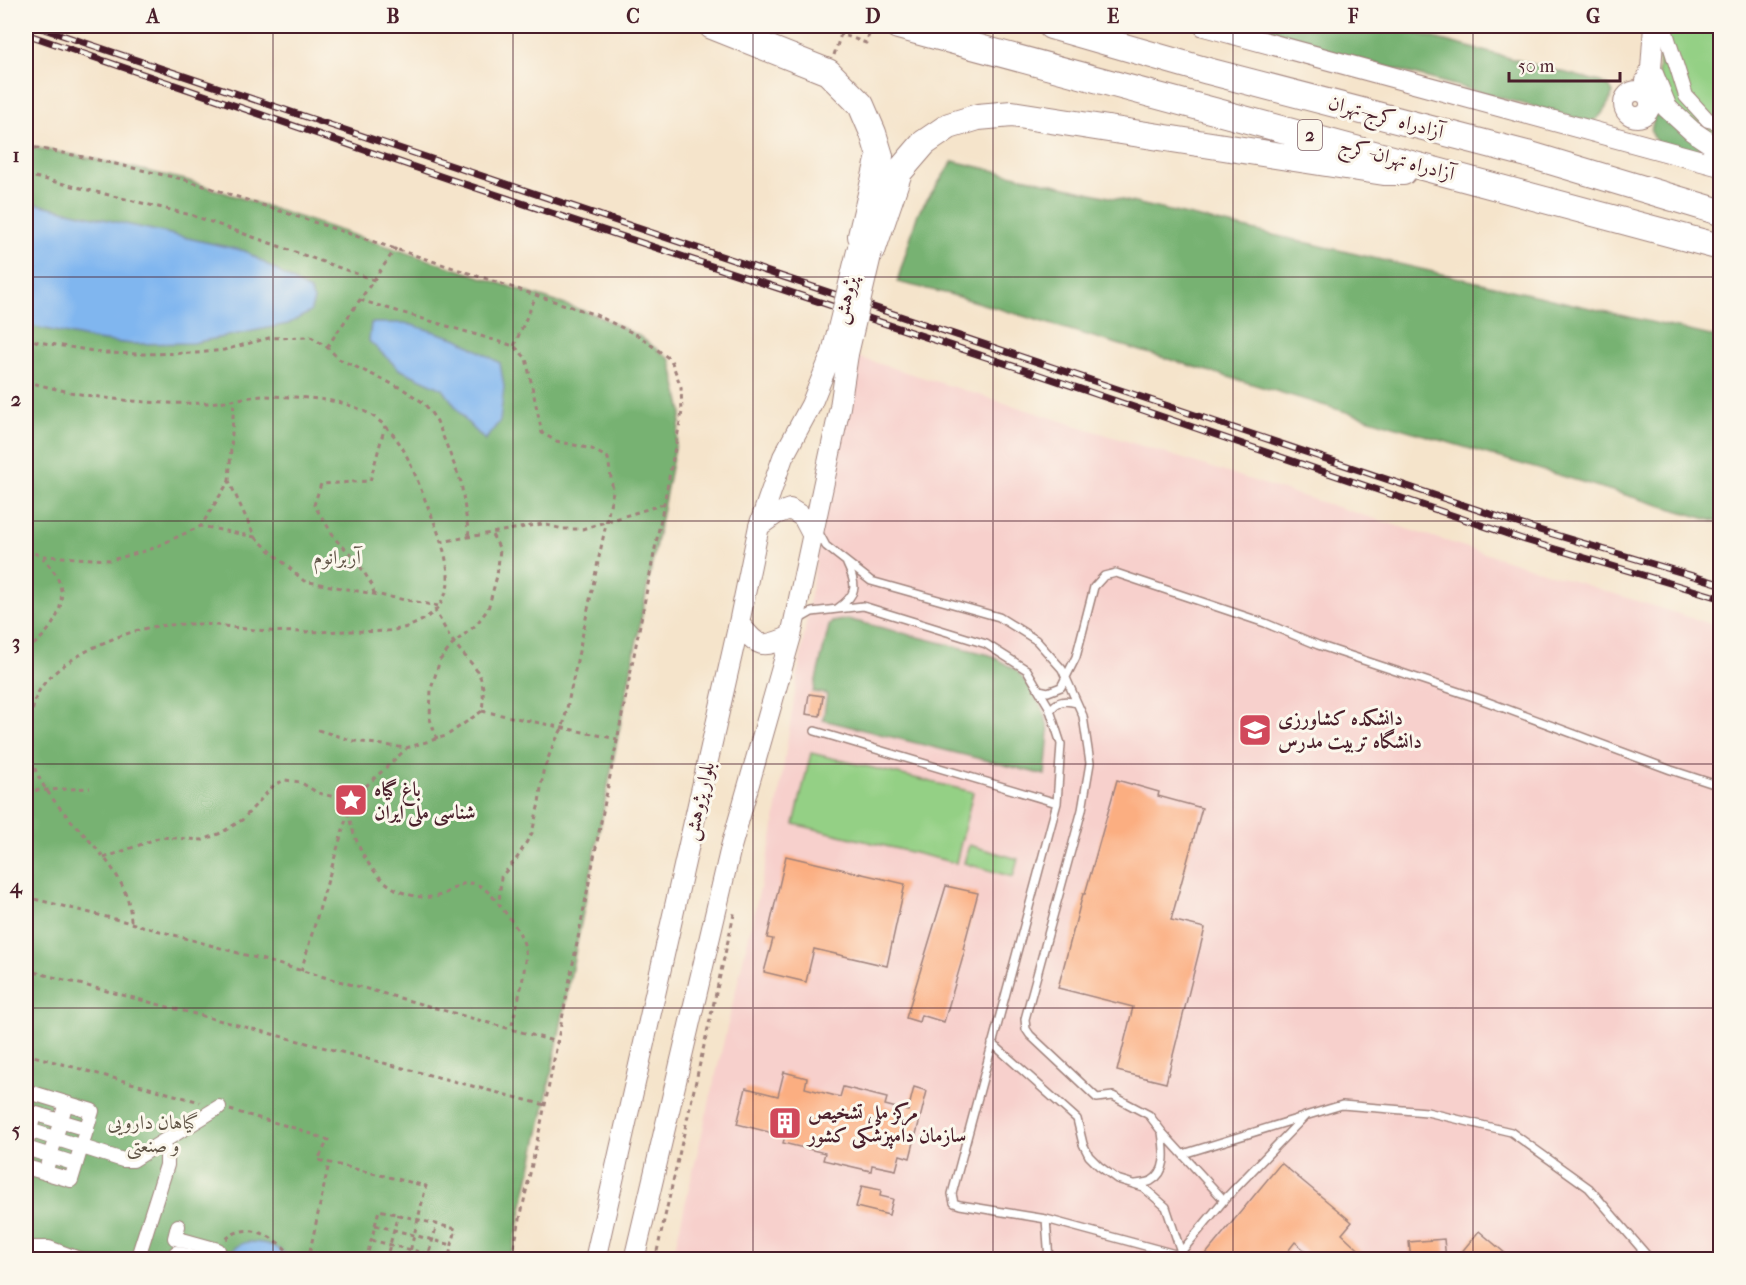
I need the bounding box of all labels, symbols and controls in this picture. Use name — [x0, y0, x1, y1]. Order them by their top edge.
text: A — [145, 5, 161, 28]
text: B — [386, 5, 400, 28]
text: C — [626, 5, 640, 28]
text: D — [865, 5, 881, 28]
text: E — [1107, 5, 1119, 28]
text: F — [1347, 5, 1359, 28]
text: G — [1586, 5, 1600, 28]
scale bar — [1509, 45, 1620, 83]
text: 50 m — [1518, 56, 1555, 77]
street label: آزادراه کرج-تهران — [1324, 90, 1449, 150]
road number: 2 — [1298, 120, 1322, 150]
street label: آزادراه تهران-کرج — [1335, 132, 1460, 192]
text: 1 — [12, 144, 20, 167]
street label: پژوهش — [828, 271, 865, 327]
text: 2 — [11, 388, 21, 411]
park label: آربرانوم — [313, 545, 363, 575]
text: 3 — [12, 631, 20, 654]
place label: دانشکده کشاورزی دانشگاه تربیت مدرس — [1278, 707, 1422, 753]
school or university icon: دانشکده کشاورزی دانشگاه تربیت مدرس — [1237, 712, 1273, 748]
street label: بلوار پژوهش — [679, 759, 721, 843]
place label: باغ گیاه‌ شناسی ملی ایران — [374, 778, 476, 828]
place icon: باغ گیاه‌ شناسی ملی ایران — [333, 782, 369, 818]
text: 4 — [9, 875, 23, 899]
place label: مرکز ملی تشخیص سازمان دامپزشکی کشور — [806, 1101, 966, 1149]
building icon: مرکز ملی تشخیص سازمان دامپزشکی کشور — [767, 1105, 803, 1141]
park label: گیاهان دارویی و صنعتی — [108, 1111, 198, 1160]
text: 5 — [12, 1119, 21, 1142]

